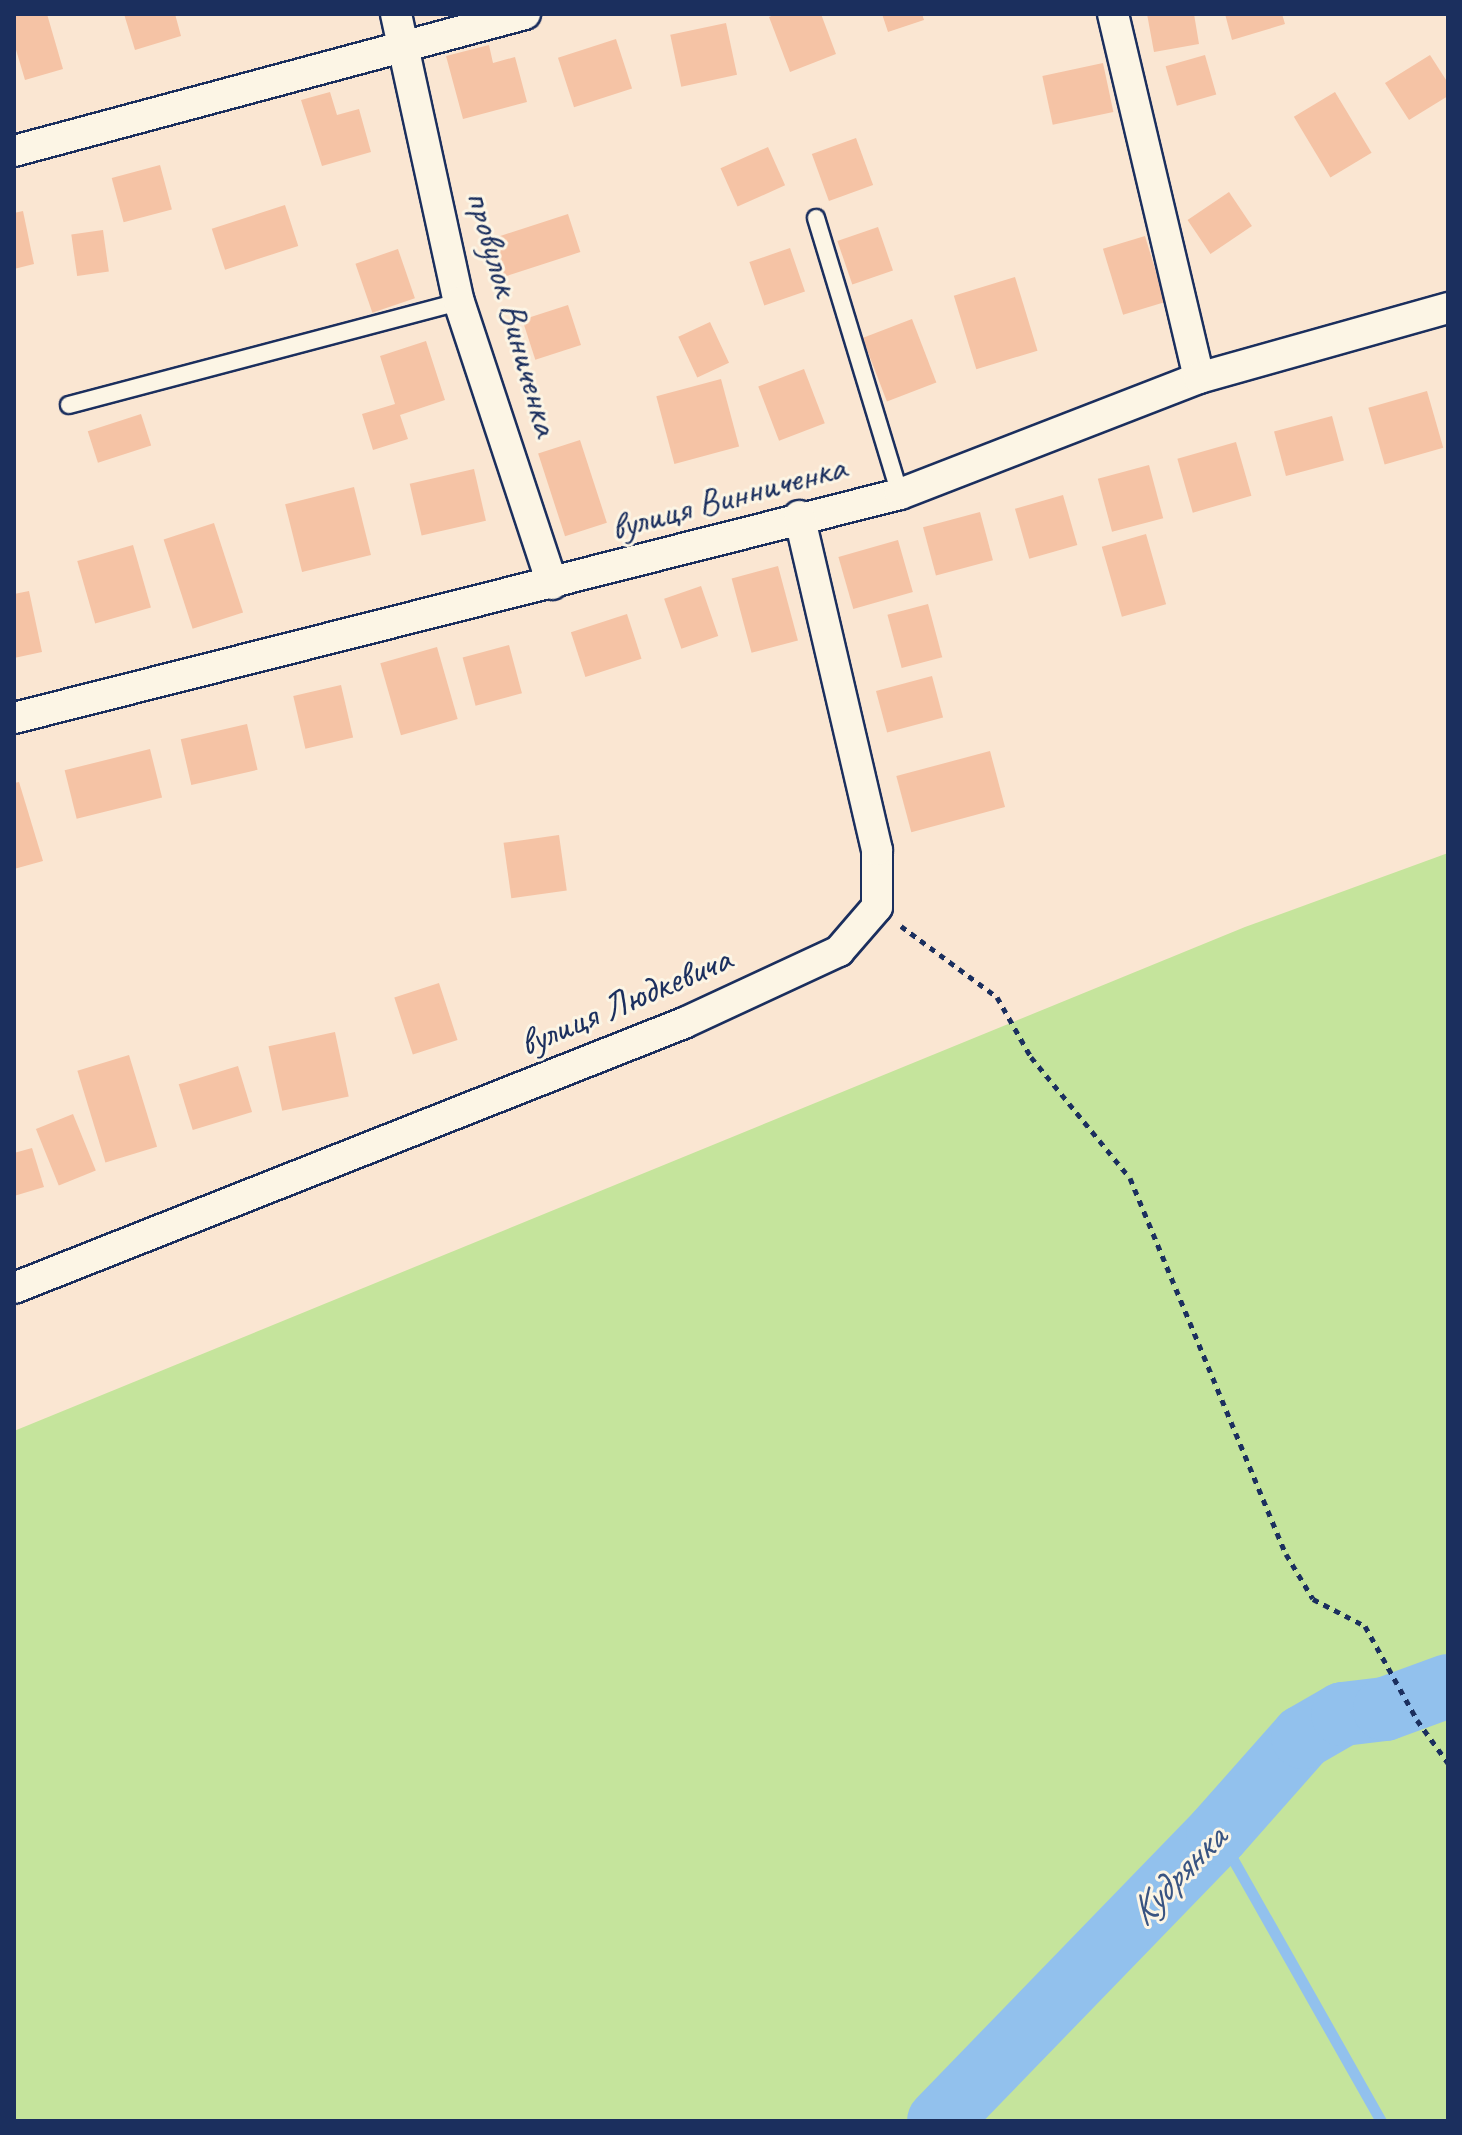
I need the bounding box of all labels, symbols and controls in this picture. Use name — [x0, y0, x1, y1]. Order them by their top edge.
street label: провулок Виниченка — [456, 184, 570, 442]
street label: вулиця Винниченка — [605, 444, 851, 550]
street label: вулиця Людкевича — [512, 936, 738, 1066]
water label: Кудрянка — [1118, 1815, 1236, 1935]

